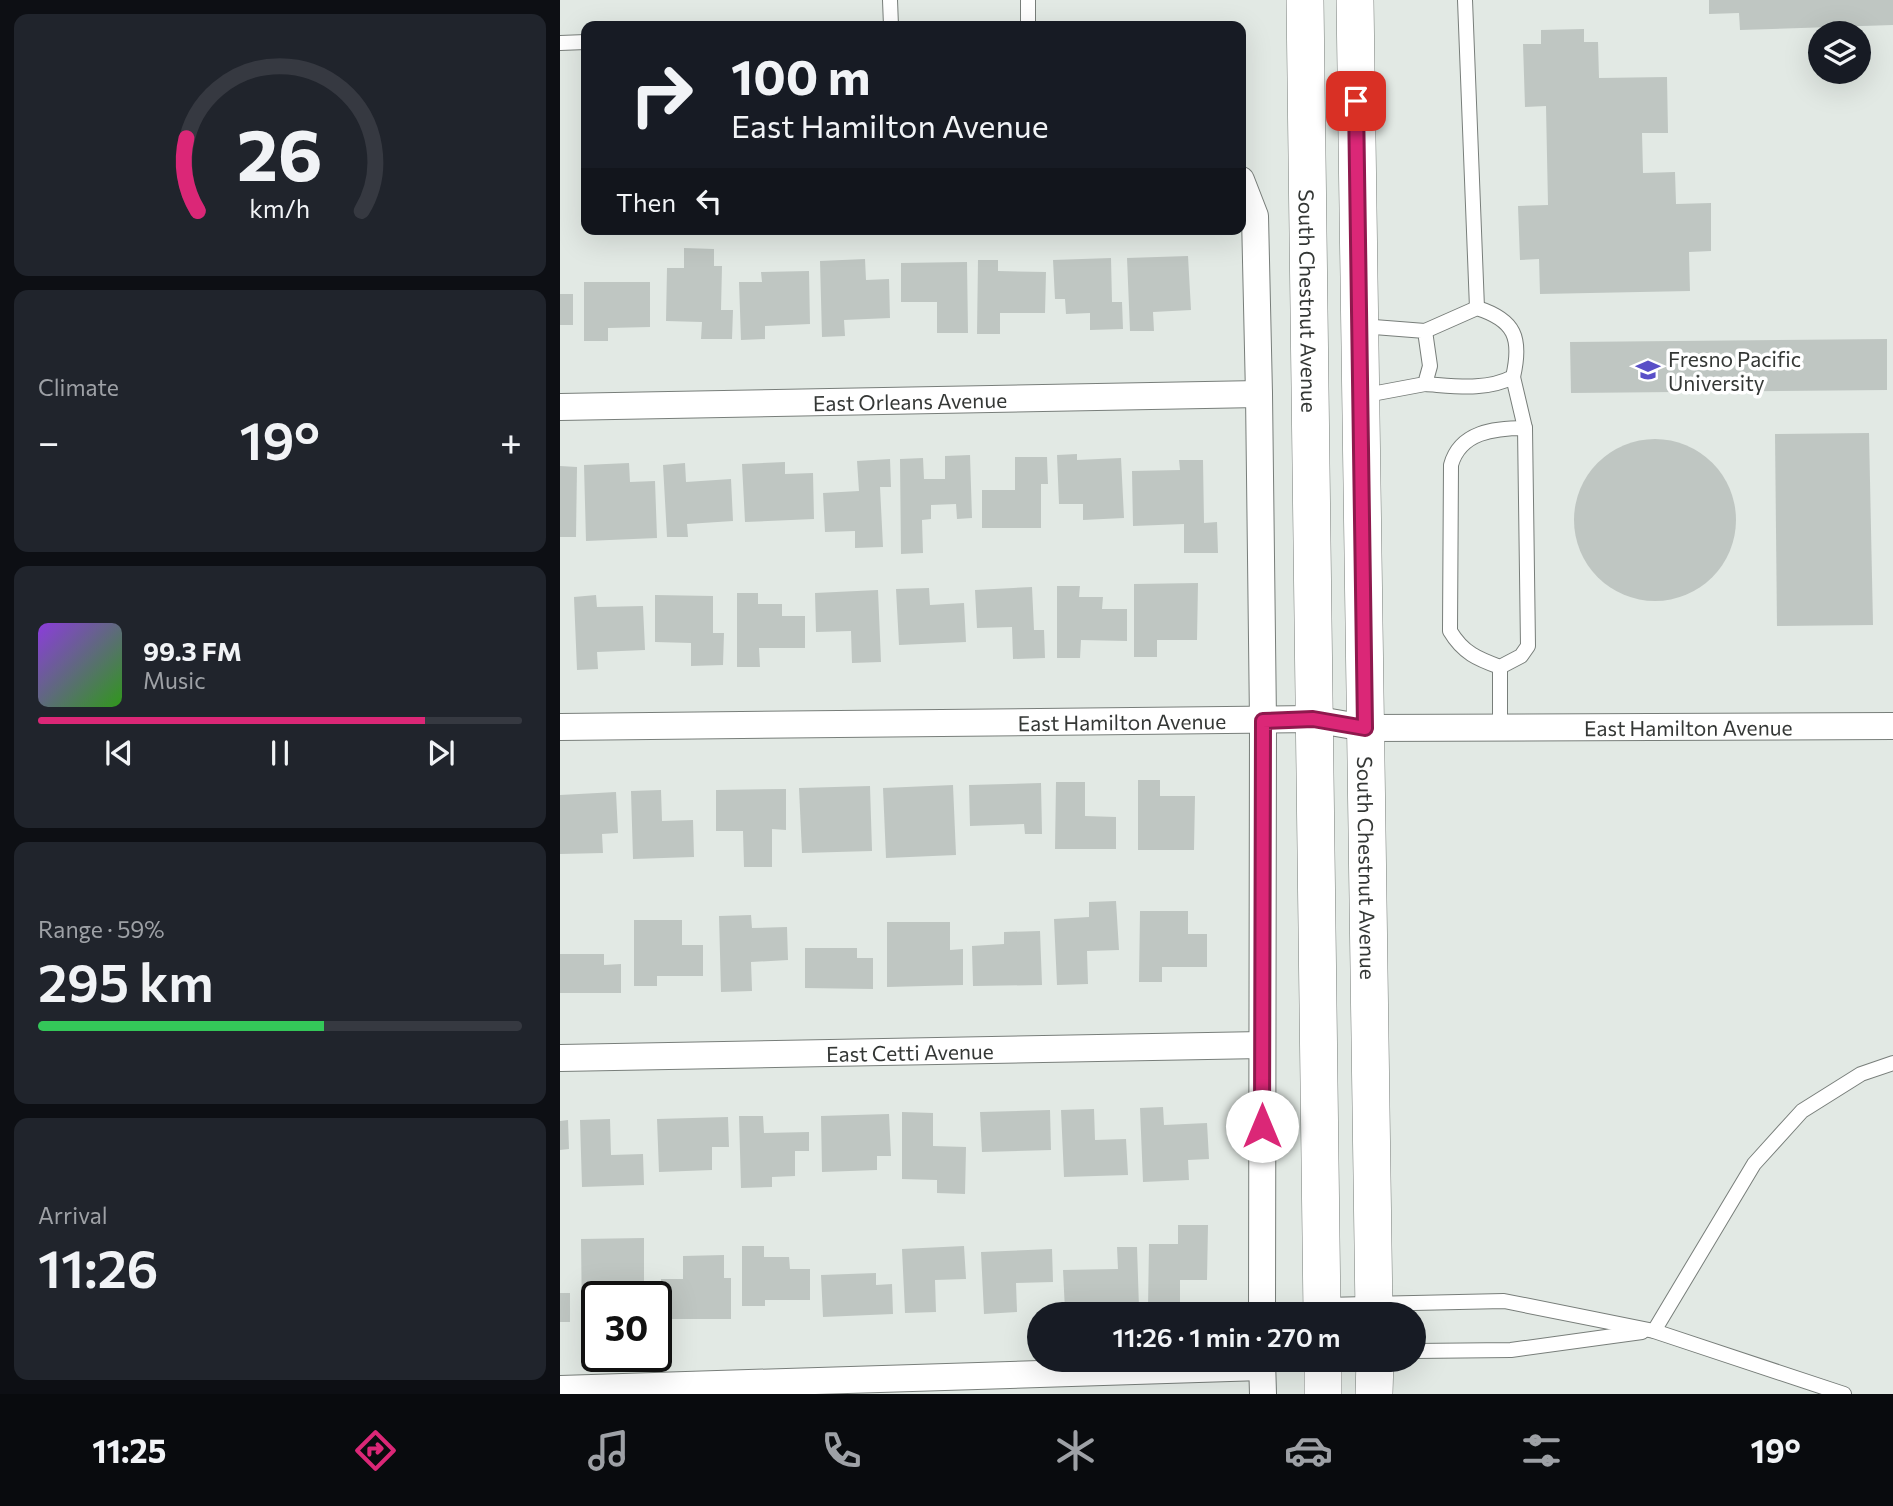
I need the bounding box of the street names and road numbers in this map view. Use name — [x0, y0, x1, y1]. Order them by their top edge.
street label: South Chestnut Avenue — [1295, 189, 1323, 413]
street label: East Orleans Avenue — [813, 386, 1007, 415]
street label: East Hamilton Avenue — [1018, 707, 1226, 735]
street label: East Hamilton Avenue — [1584, 714, 1793, 740]
street label: South Chestnut Avenue — [1353, 756, 1382, 980]
street label: East Cetti Avenue — [826, 1037, 994, 1066]

